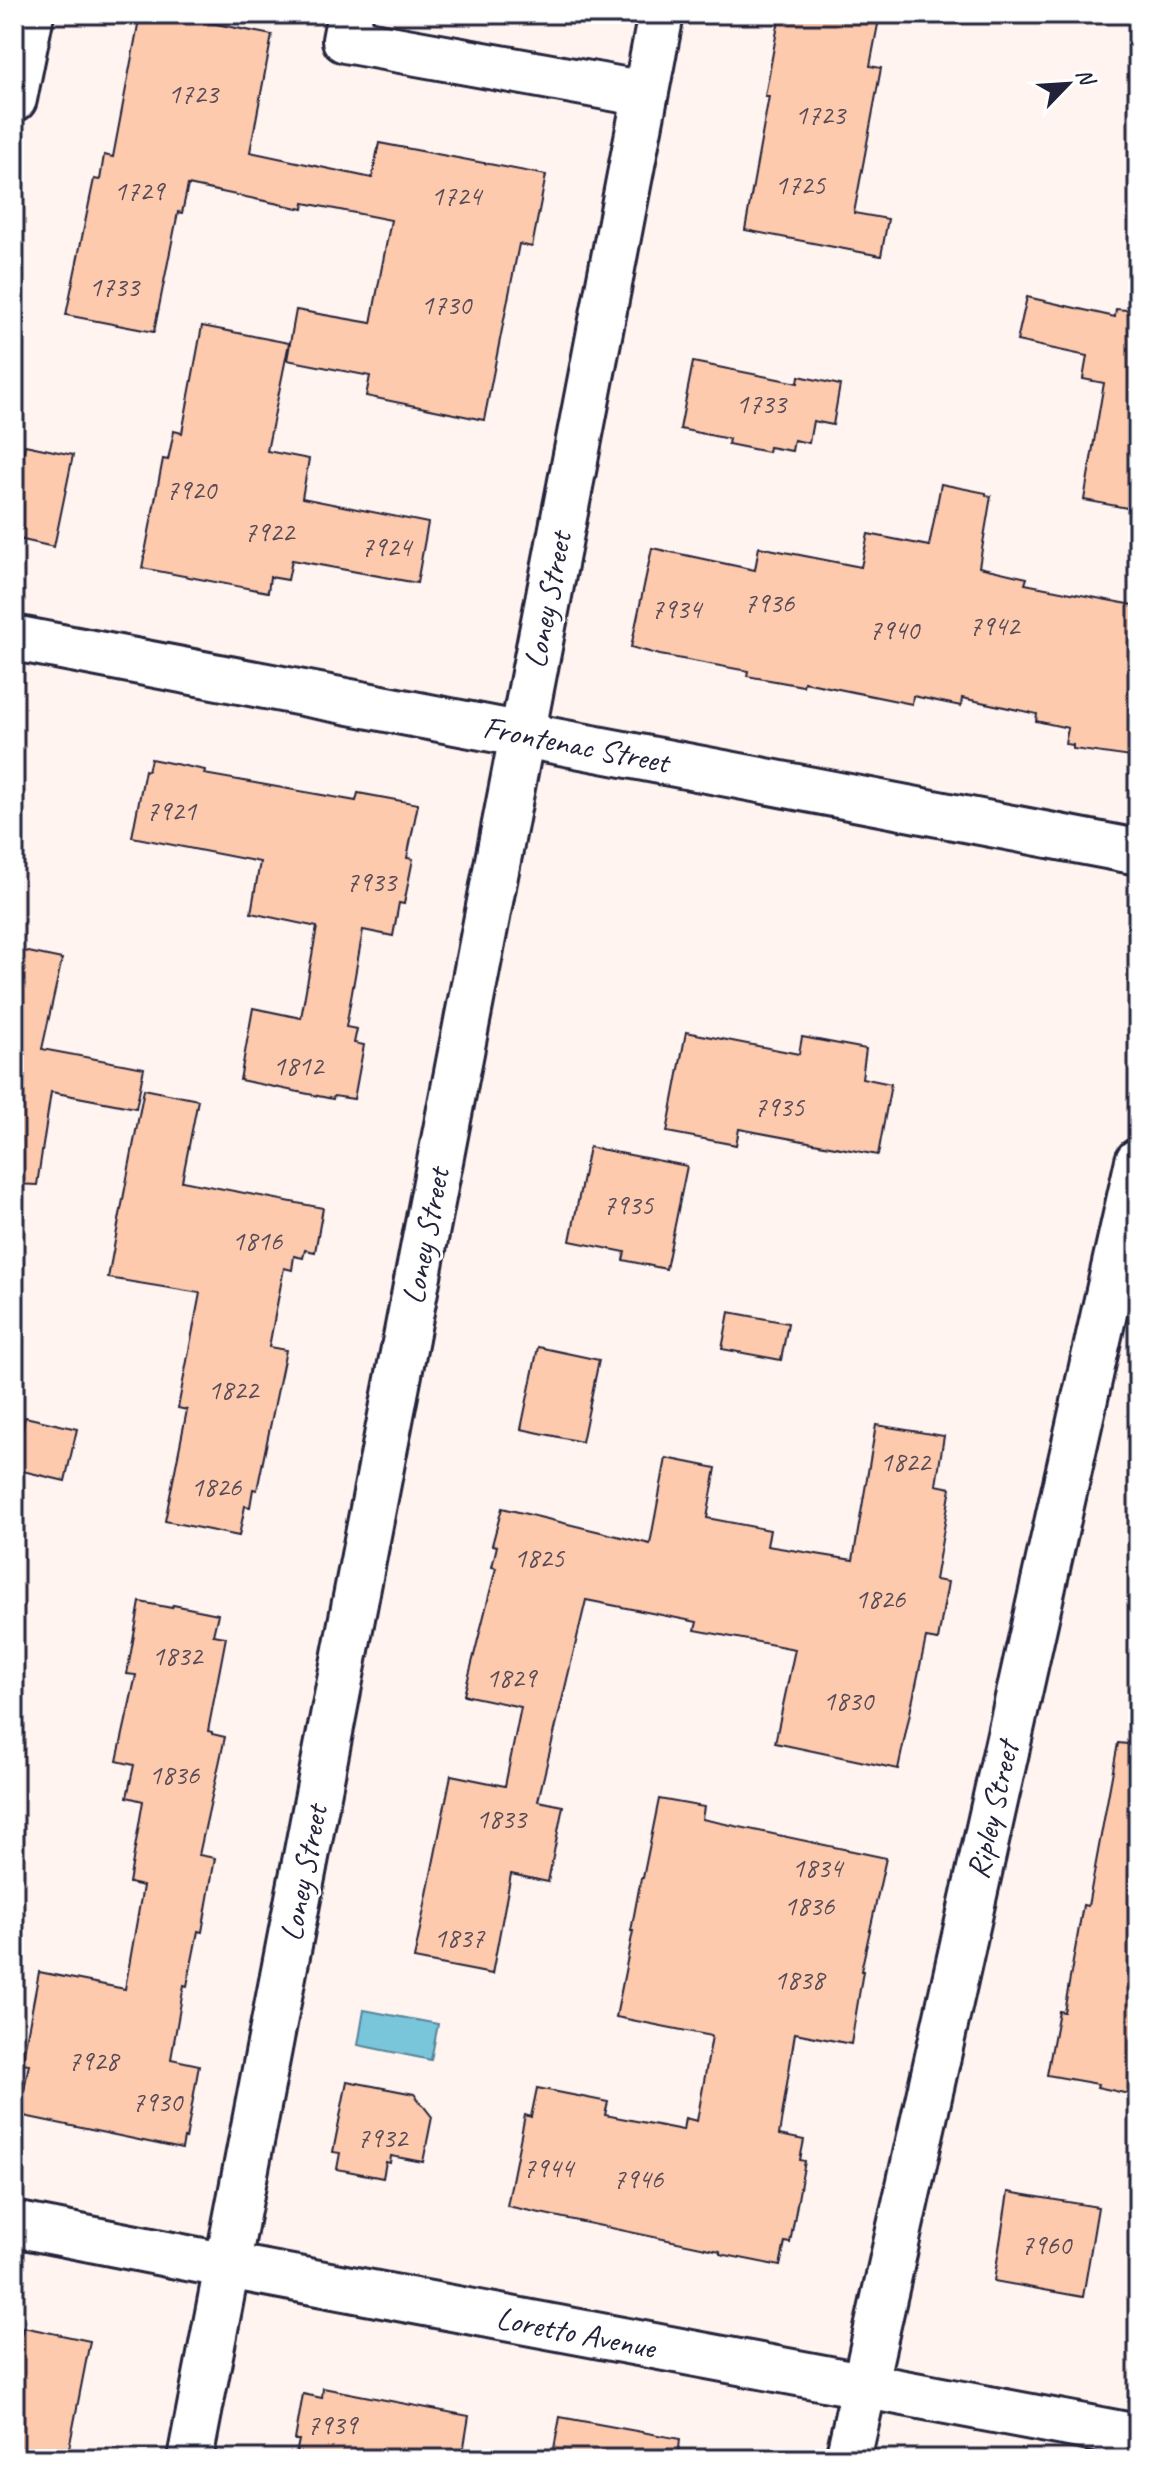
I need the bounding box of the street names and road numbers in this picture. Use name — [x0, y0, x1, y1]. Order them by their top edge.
street label: Loney Street — [514, 525, 581, 671]
street label: Frontenac Street — [480, 706, 675, 783]
street label: Loney Street — [392, 1161, 459, 1307]
street label: Ripley Street — [957, 1733, 1029, 1883]
street label: Loney Street — [270, 1798, 337, 1944]
street label: Loretto Avenue — [493, 2297, 661, 2368]

